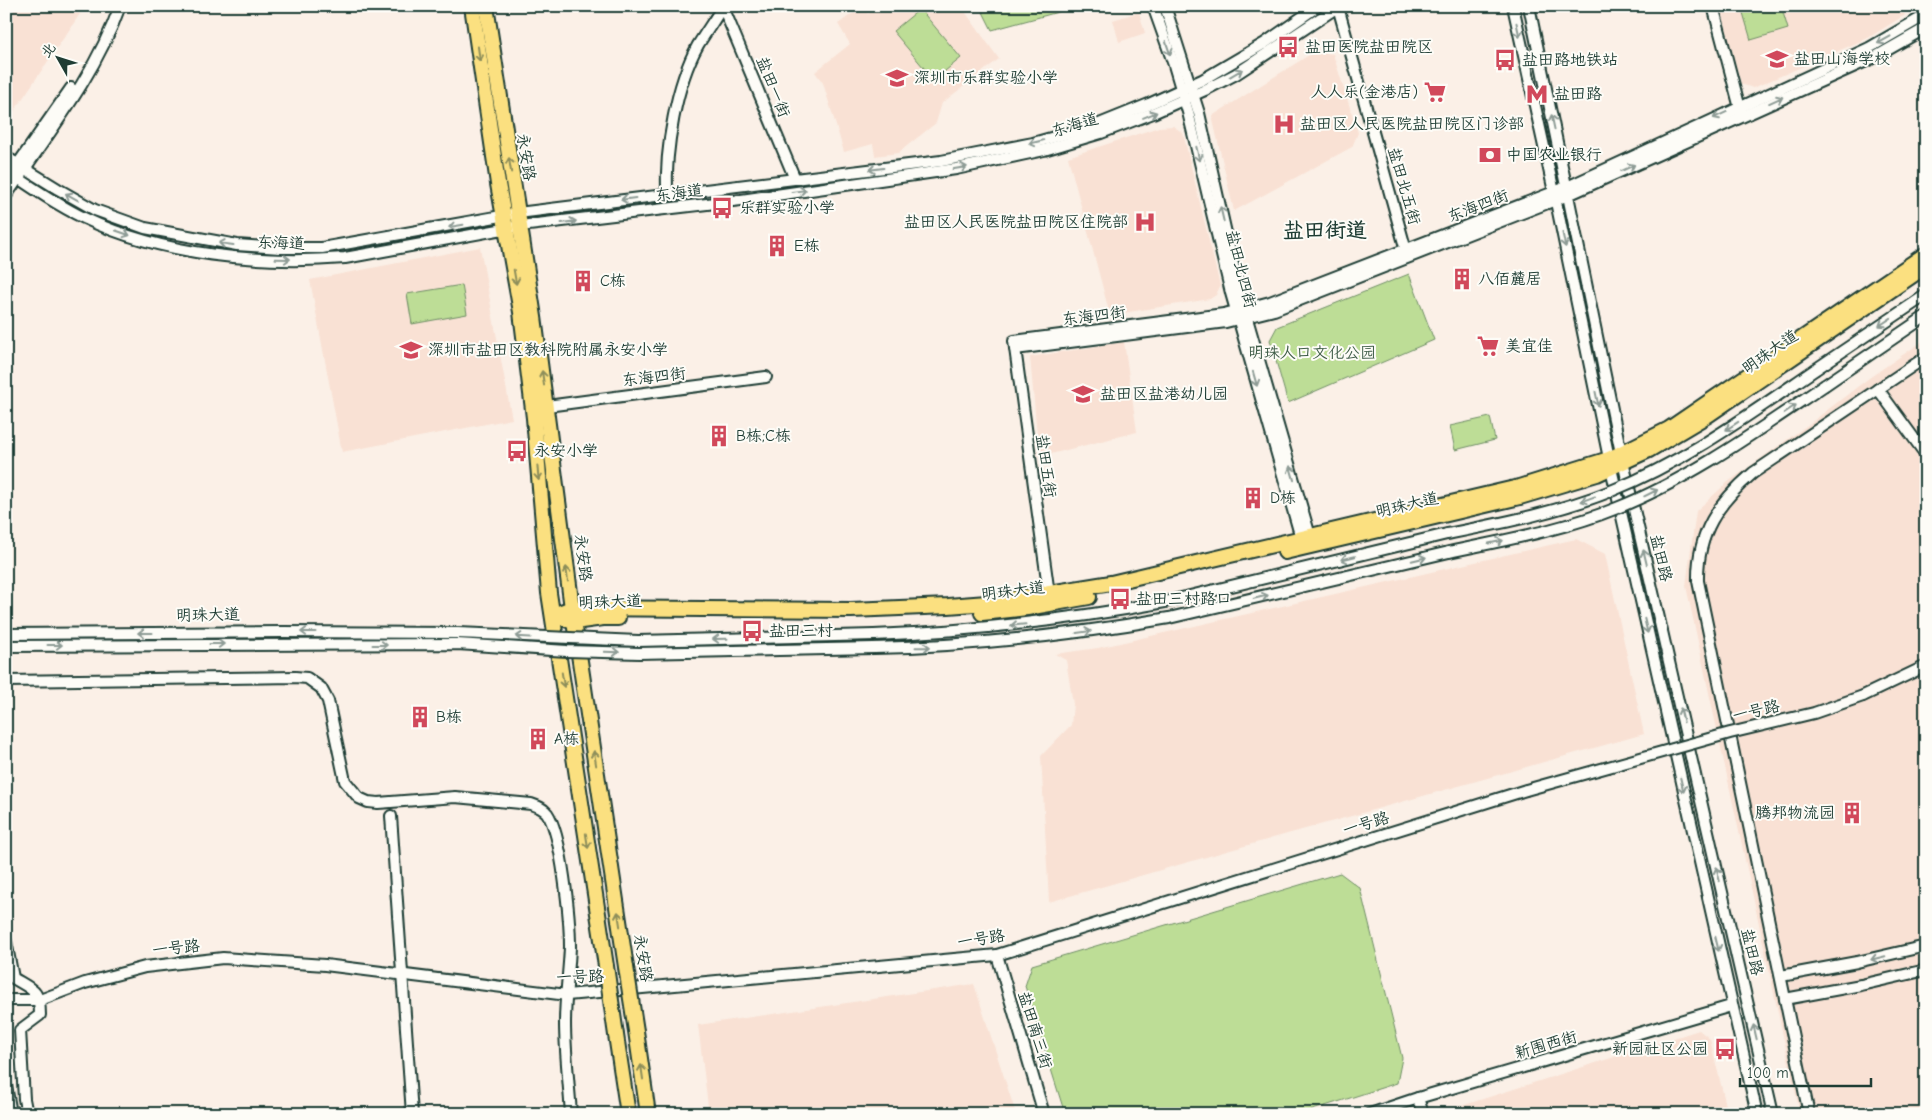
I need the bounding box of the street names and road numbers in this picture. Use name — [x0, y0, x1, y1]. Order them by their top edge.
street label: 盐田一街 — [753, 54, 793, 120]
street label: 东海道 — [1049, 109, 1101, 141]
street label: 永安路 — [513, 132, 539, 182]
street label: 盐田北五街 — [1384, 145, 1424, 227]
street label: 东海道 — [654, 181, 704, 205]
street label: 东海四街 — [1445, 186, 1511, 226]
street label: 盐田北四街 — [1223, 228, 1259, 310]
street label: 东海道 — [257, 233, 305, 253]
street label: 东海四街 — [1061, 303, 1127, 329]
street label: 明珠大道 — [1739, 326, 1801, 378]
street label: 东海四街 — [621, 364, 687, 390]
street label: 盐田五街 — [1033, 433, 1059, 499]
street label: 明珠大道 — [1374, 489, 1440, 521]
street label: 永安路 — [571, 533, 595, 583]
street label: 盐田路 — [1647, 533, 1675, 583]
street label: 明珠大道 — [980, 578, 1046, 604]
street label: 明珠大道 — [578, 592, 642, 612]
street label: 明珠大道 — [176, 605, 240, 625]
street label: 一号路 — [1731, 697, 1781, 725]
street label: 一号路 — [1340, 808, 1392, 840]
street label: 一号路 — [956, 926, 1006, 952]
street label: 盐田路 — [1738, 927, 1766, 977]
street label: 永安路 — [630, 933, 656, 983]
street label: 一号路 — [151, 937, 201, 959]
street label: 一号路 — [556, 967, 604, 987]
street label: 盐田南三街 — [1015, 989, 1055, 1071]
street label: 新围西街 — [1513, 1028, 1579, 1062]

